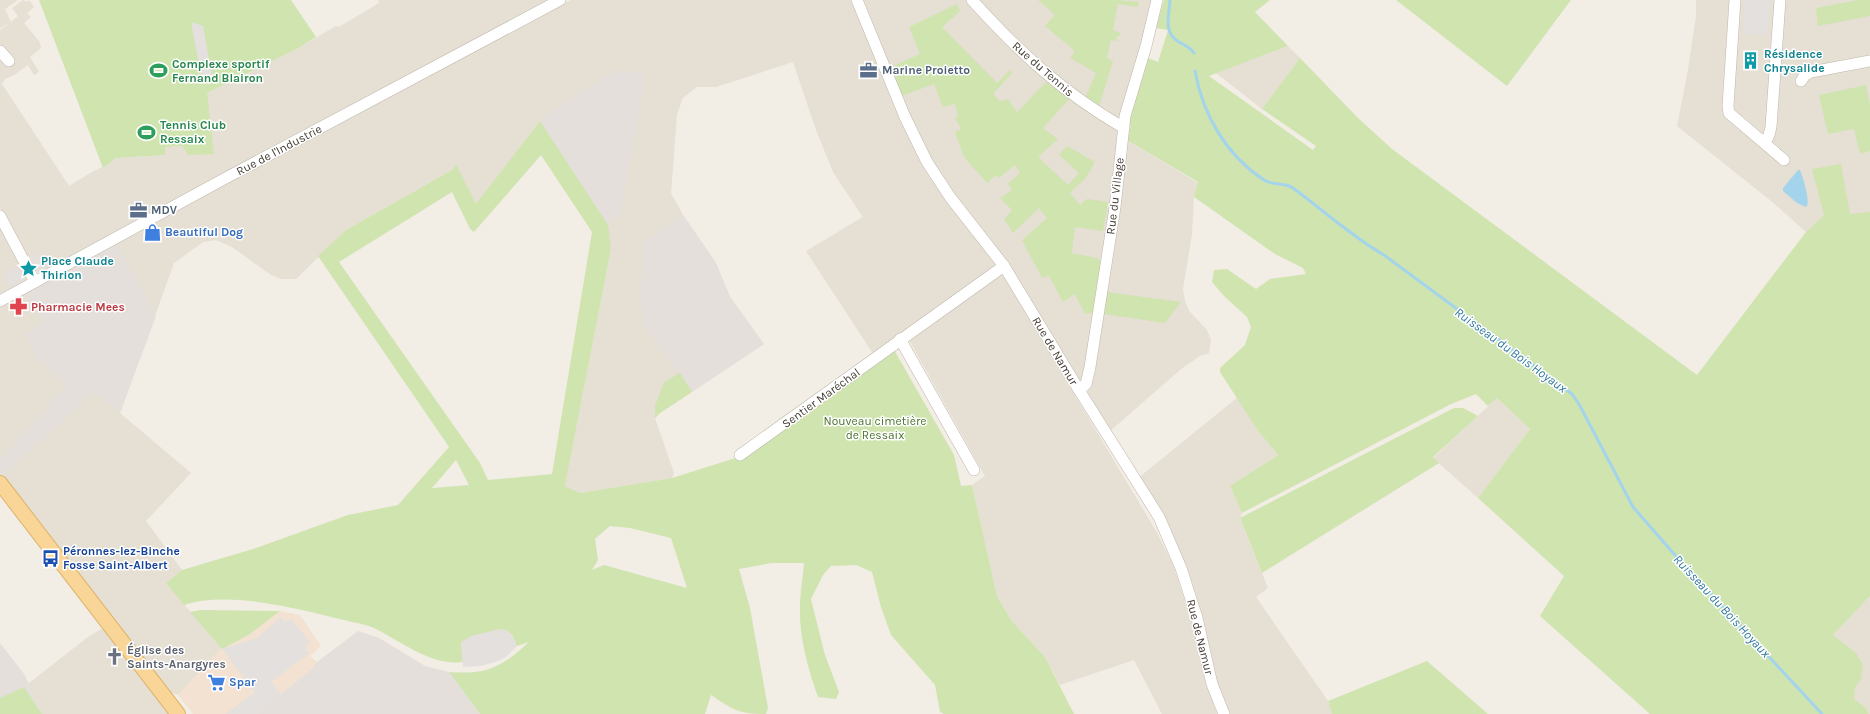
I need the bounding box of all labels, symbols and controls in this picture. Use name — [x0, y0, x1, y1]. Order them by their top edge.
street label: Rue du Tennis — [1010, 39, 1076, 99]
place label: Résidence Chrysalide — [1764, 47, 1825, 75]
building icon: Résidence Chrysalide — [1741, 51, 1761, 71]
place label: Complexe sportif Fernand Blairon — [172, 57, 270, 85]
office icon: Marine Proietto — [859, 60, 879, 80]
sports icon: Complexe sportif Fernand Blairon — [149, 61, 169, 81]
place label: Marine Proietto — [882, 63, 970, 77]
place label: Tennis Club Ressaix — [160, 118, 226, 146]
sports icon: Tennis Club Ressaix — [137, 122, 157, 142]
street label: Rue de l'Industrie — [234, 122, 324, 178]
street label: Rue du Village — [1103, 157, 1127, 235]
office icon: MDV — [128, 200, 148, 220]
place label: MDV — [151, 203, 178, 217]
shop icon: Beautiful Dog — [142, 222, 162, 242]
place label: Beautiful Dog — [165, 225, 243, 239]
place label: Place Claude Thirion — [41, 254, 114, 282]
place icon: Place Claude Thirion — [18, 258, 38, 278]
pharmacy icon: Pharmacie Mees — [8, 297, 28, 317]
place label: Pharmacie Mees — [31, 300, 125, 314]
water label: Ruisseau du Bois Hoyaux — [1452, 304, 1571, 396]
street label: Rue de Namur — [1029, 314, 1081, 388]
street label: Sentier Maréchal — [779, 365, 863, 431]
park label: Nouveau cimetière de Ressaix — [824, 414, 926, 442]
place label: Péronnes-lez-Binche Fosse Saint-Albert — [63, 544, 180, 572]
bus stop icon: Péronnes-lez-Binche Fosse Saint-Albert — [40, 548, 60, 568]
water label: Ruisseau du Bois Hoyaux — [1671, 552, 1774, 661]
street label: Rue de Namur — [1184, 598, 1216, 677]
place label: Église des Saints-Anargyres — [127, 642, 226, 671]
church icon: Église des Saints-Anargyres — [104, 647, 124, 667]
supermarket icon: Spar — [206, 672, 226, 692]
place label: Spar — [229, 675, 256, 689]

